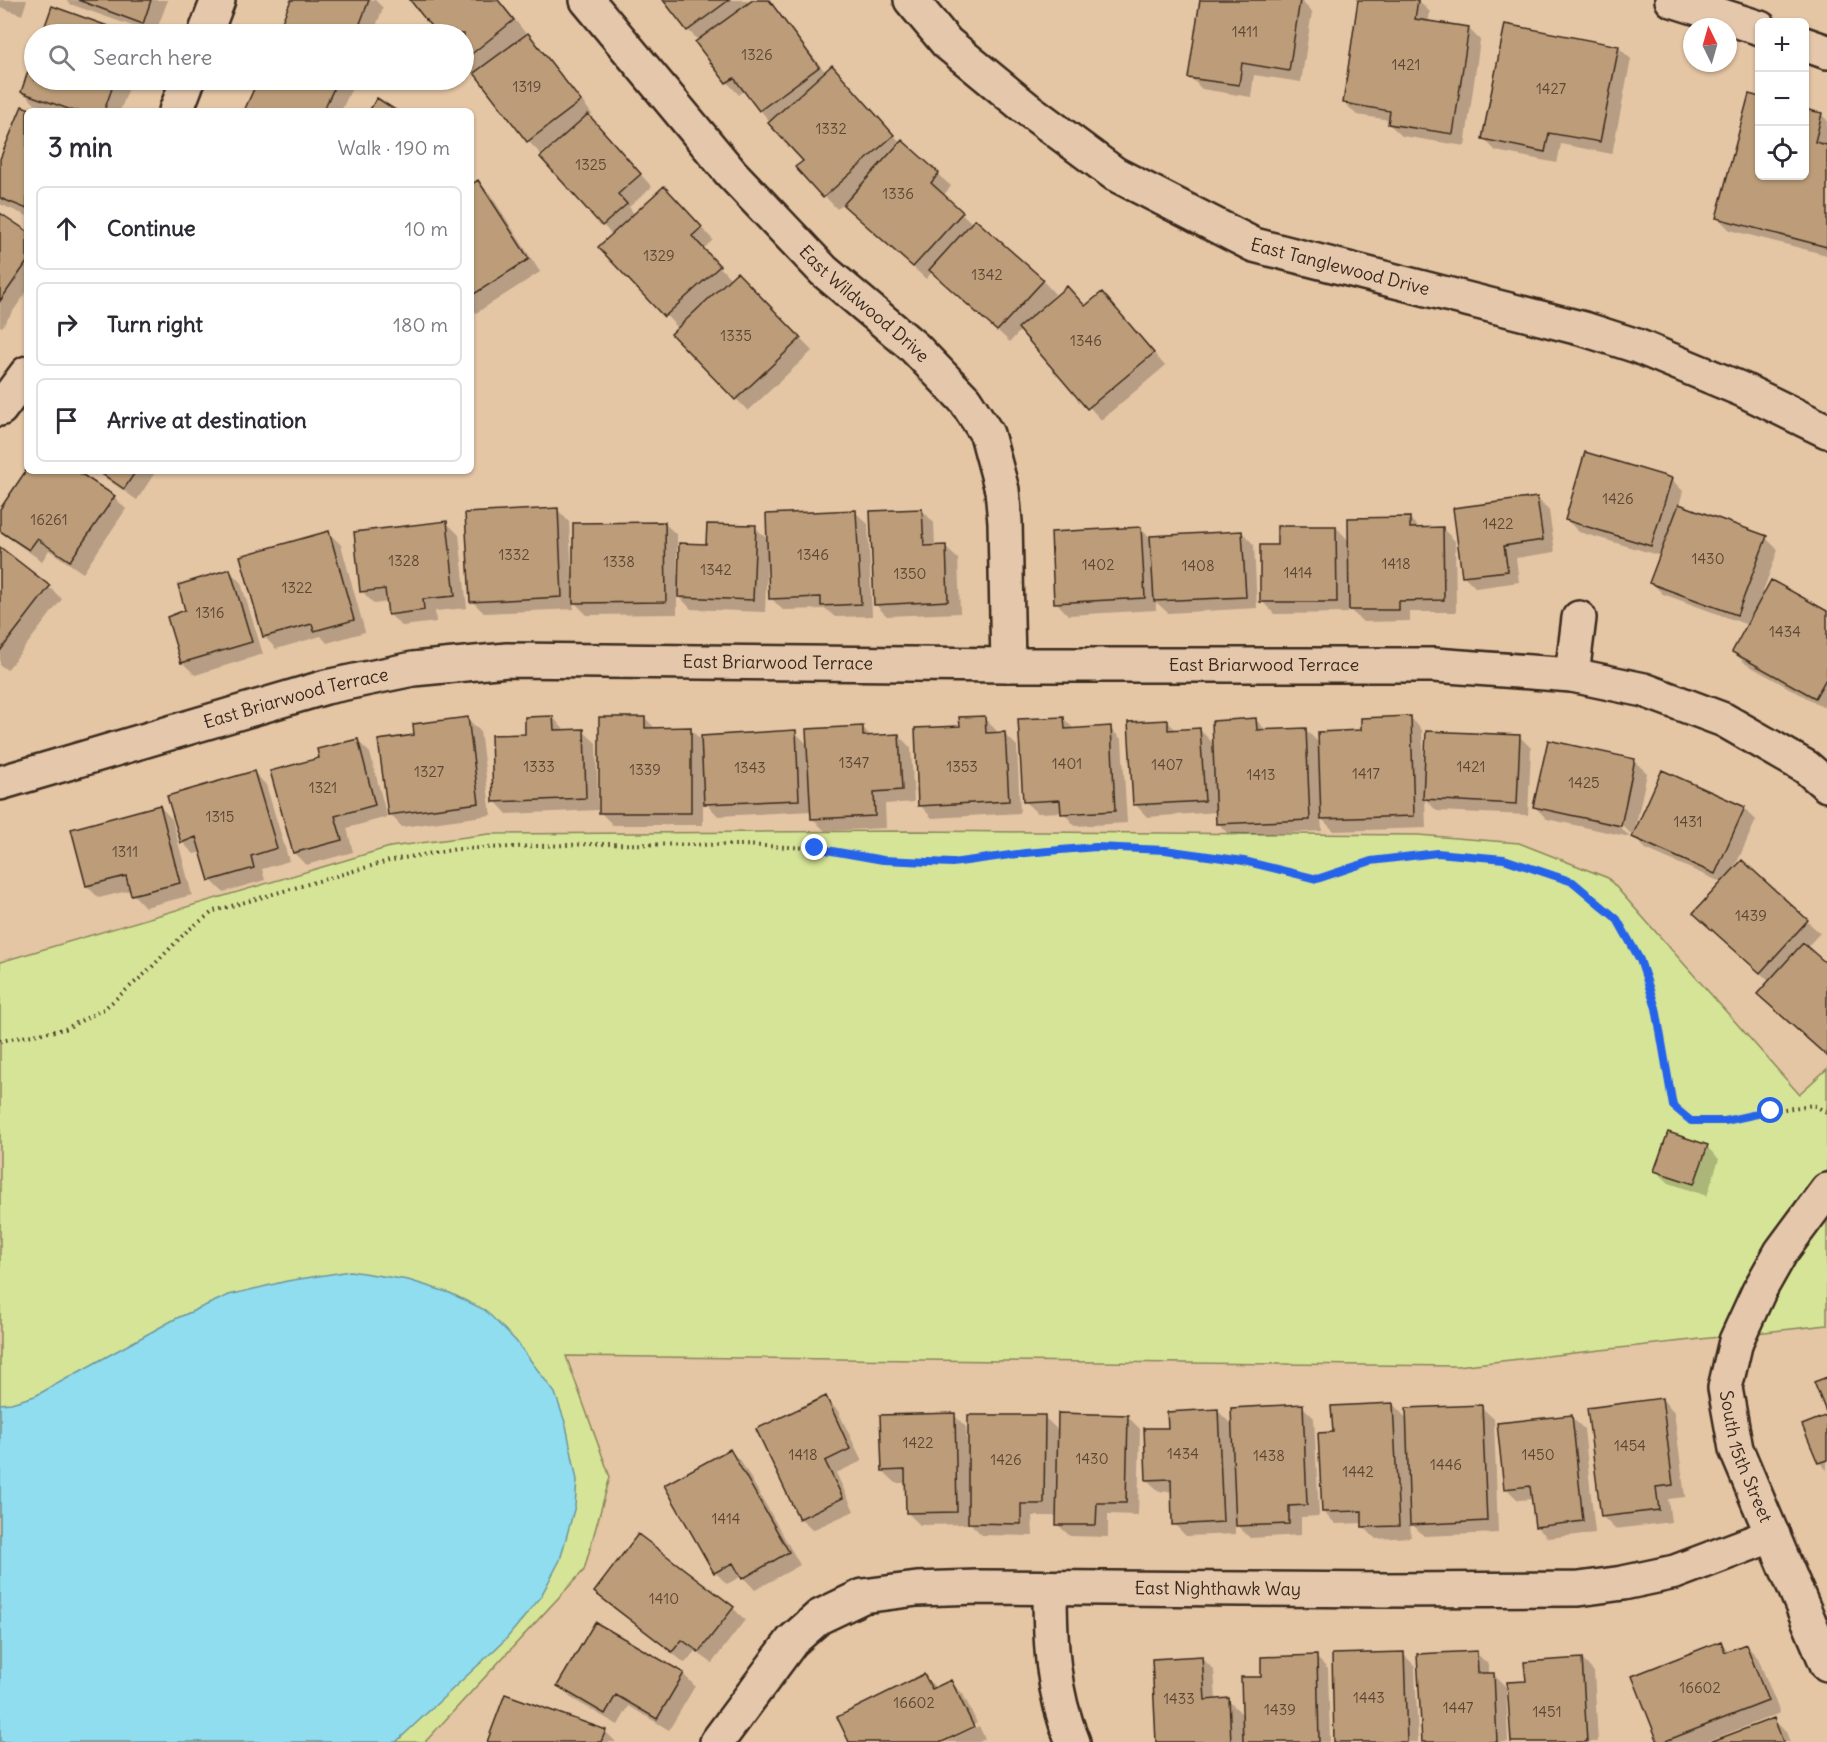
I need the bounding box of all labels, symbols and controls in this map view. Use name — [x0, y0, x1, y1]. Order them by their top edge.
north arrow — [1683, 18, 1737, 72]
map controls — [1755, 18, 1809, 180]
button: + — [1755, 18, 1809, 72]
house number: 1411 — [1232, 22, 1258, 41]
search box — [24, 24, 474, 90]
icon: search — [45, 41, 78, 74]
text: Search here — [93, 43, 212, 71]
house number: 1326 — [741, 45, 773, 64]
house number: 1421 — [1392, 55, 1420, 74]
button: − — [1755, 72, 1809, 126]
house number: 1319 — [513, 77, 541, 96]
house number: 1427 — [1536, 79, 1566, 98]
house number: 1332 — [815, 119, 847, 138]
button: locate — [1755, 126, 1809, 180]
text: 3 min — [48, 131, 113, 164]
text: Walk · 190 m — [338, 135, 450, 160]
house number: 1325 — [575, 155, 607, 174]
house number: 1336 — [882, 184, 914, 203]
icon: ahead — [50, 212, 83, 245]
text: Continue — [107, 214, 196, 242]
text: 10 m — [405, 216, 448, 241]
street label: East Tanglewood Drive — [1248, 233, 1432, 300]
street label: East Wildwood Drive — [794, 240, 934, 367]
house number: 1329 — [643, 246, 675, 265]
house number: 1342 — [971, 265, 1003, 284]
icon: right — [50, 308, 83, 341]
text: Turn right — [107, 310, 203, 338]
text: 180 m — [393, 312, 448, 337]
house number: 1335 — [720, 326, 752, 345]
house number: 1346 — [1070, 331, 1102, 350]
icon: arrive — [50, 404, 83, 437]
text: Arrive at destination — [107, 406, 307, 434]
house number: 1426 — [1602, 489, 1634, 508]
house number: 16261 — [30, 510, 68, 529]
house number: 1422 — [1482, 514, 1514, 533]
house number: 1332 — [498, 545, 530, 564]
house number: 1346 — [797, 545, 829, 564]
house number: 1430 — [1691, 549, 1725, 568]
house number: 1328 — [388, 551, 420, 570]
house number: 1338 — [603, 552, 635, 571]
house number: 1418 — [1381, 554, 1411, 573]
house number: 1402 — [1082, 555, 1114, 574]
house number: 1408 — [1181, 556, 1215, 575]
house number: 1342 — [700, 560, 732, 579]
house number: 1414 — [1283, 563, 1313, 582]
house number: 1350 — [894, 564, 926, 583]
house number: 1322 — [282, 578, 312, 597]
house number: 1316 — [196, 603, 224, 622]
house number: 1434 — [1769, 622, 1801, 641]
street label: East Briarwood Terrace — [683, 650, 873, 675]
street label: East Briarwood Terrace — [1169, 653, 1359, 676]
street label: East Briarwood Terrace — [201, 662, 390, 733]
house number: 1347 — [839, 753, 869, 772]
house number: 1401 — [1052, 754, 1082, 773]
house number: 1407 — [1151, 755, 1183, 774]
house number: 1333 — [523, 757, 555, 776]
house number: 1353 — [946, 757, 978, 776]
house number: 1421 — [1457, 757, 1485, 776]
house number: 1343 — [734, 758, 766, 777]
house number: 1339 — [629, 760, 661, 779]
house number: 1327 — [414, 762, 444, 781]
house number: 1417 — [1352, 764, 1380, 783]
house number: 1413 — [1247, 765, 1275, 784]
house number: 1425 — [1568, 773, 1600, 792]
house number: 1321 — [309, 778, 337, 797]
house number: 1315 — [206, 807, 234, 826]
house number: 1431 — [1674, 812, 1702, 831]
route end — [801, 834, 827, 860]
house number: 1311 — [112, 842, 138, 861]
house number: 1439 — [1735, 906, 1767, 925]
route start — [1757, 1097, 1783, 1123]
street label: South 15th Street — [1715, 1389, 1778, 1526]
house number: 1422 — [902, 1433, 934, 1452]
house number: 1454 — [1614, 1436, 1646, 1455]
house number: 1434 — [1167, 1444, 1199, 1463]
house number: 1418 — [788, 1445, 818, 1464]
house number: 1450 — [1521, 1445, 1555, 1464]
house number: 1438 — [1253, 1446, 1285, 1465]
house number: 1430 — [1075, 1449, 1109, 1468]
house number: 1426 — [990, 1450, 1022, 1469]
house number: 1446 — [1430, 1455, 1462, 1474]
house number: 1442 — [1342, 1462, 1374, 1481]
house number: 1414 — [711, 1509, 741, 1528]
street label: East Nighthawk Way — [1135, 1576, 1301, 1600]
house number: 1410 — [649, 1589, 679, 1608]
house number: 16602 — [1679, 1678, 1721, 1697]
house number: 1443 — [1353, 1688, 1385, 1707]
house number: 1433 — [1163, 1689, 1195, 1708]
house number: 16602 — [893, 1693, 935, 1712]
house number: 1447 — [1443, 1698, 1473, 1717]
house number: 1439 — [1264, 1700, 1296, 1719]
house number: 1451 — [1532, 1702, 1562, 1721]

